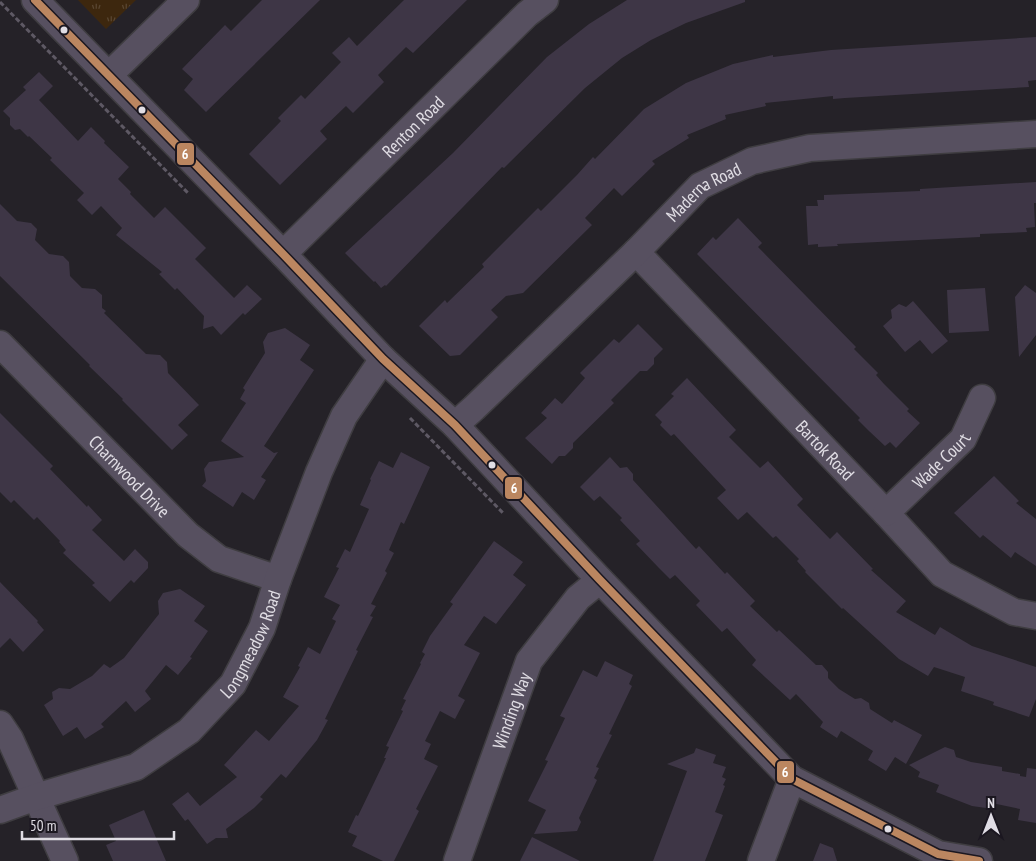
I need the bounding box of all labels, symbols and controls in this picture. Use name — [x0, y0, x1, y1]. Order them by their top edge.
unlabelled marker — [59, 25, 69, 35]
street label: Renton Road — [377, 91, 449, 162]
unlabelled marker — [137, 105, 147, 115]
line badge: 6 — [176, 142, 195, 166]
text: 6 — [182, 145, 189, 163]
street label: Maderna Road — [661, 157, 745, 226]
street label: Bartok Road — [791, 415, 860, 485]
street label: Charnwood Drive — [84, 430, 175, 522]
street label: Wade Court — [907, 430, 976, 493]
unlabelled marker — [487, 460, 497, 470]
line badge: 6 — [504, 476, 523, 500]
text: 6 — [511, 479, 518, 497]
street label: Longmeadow Road — [215, 587, 285, 702]
street label: Winding Way — [487, 669, 536, 752]
line badge: 6 — [776, 760, 795, 784]
text: 6 — [782, 763, 789, 781]
north arrow — [966, 791, 1016, 841]
text: N — [987, 794, 995, 812]
scale bar — [22, 808, 175, 840]
text: 50 m — [30, 816, 56, 835]
unlabelled marker — [883, 824, 893, 834]

